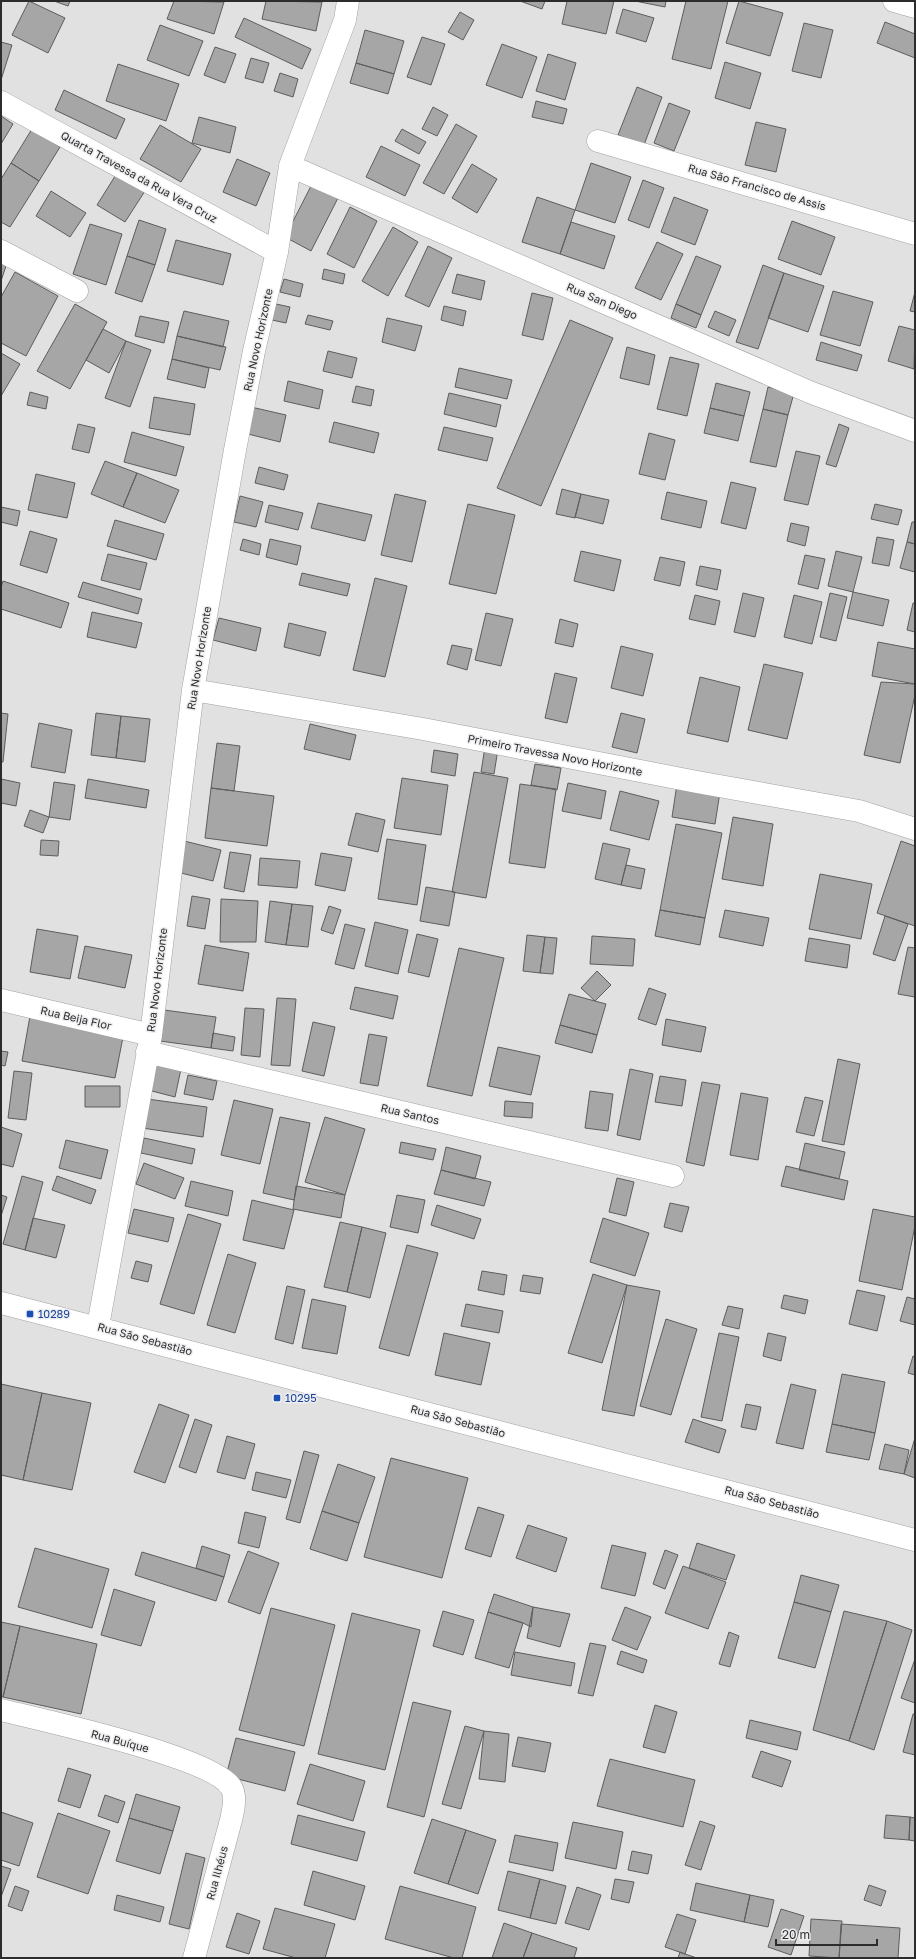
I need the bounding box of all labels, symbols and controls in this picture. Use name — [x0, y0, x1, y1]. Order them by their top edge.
street label: Quarta Travessa da Rua Vera Cruz — [59, 128, 220, 225]
street label: Rua São Francisco de Assis — [687, 161, 828, 213]
street label: Rua San Diego — [565, 280, 640, 322]
street label: Rua Novo Horizonte — [240, 287, 275, 392]
street label: Rua Novo Horizonte — [184, 605, 213, 711]
street label: Primeiro Travessa Novo Horizonte — [467, 731, 644, 778]
street label: Rua Novo Horizonte — [144, 927, 169, 1033]
street label: Rua Beija Flor — [39, 1003, 114, 1032]
street label: Rua Santos — [380, 1100, 441, 1127]
place label: 10289 — [38, 1307, 70, 1320]
marker: 10289 — [25, 1309, 35, 1319]
street label: Rua São Sebastião — [96, 1320, 194, 1358]
place label: 10295 — [285, 1391, 317, 1404]
marker: 10295 — [272, 1393, 282, 1403]
street label: Rua São Sebastião — [409, 1402, 507, 1440]
street label: Rua São Sebastião — [723, 1483, 821, 1521]
street label: Rua Buíque — [90, 1727, 151, 1755]
street label: Rua Ilhéus — [203, 1844, 230, 1901]
scale bar — [776, 1921, 877, 1947]
text: 20 m — [782, 1927, 810, 1942]

